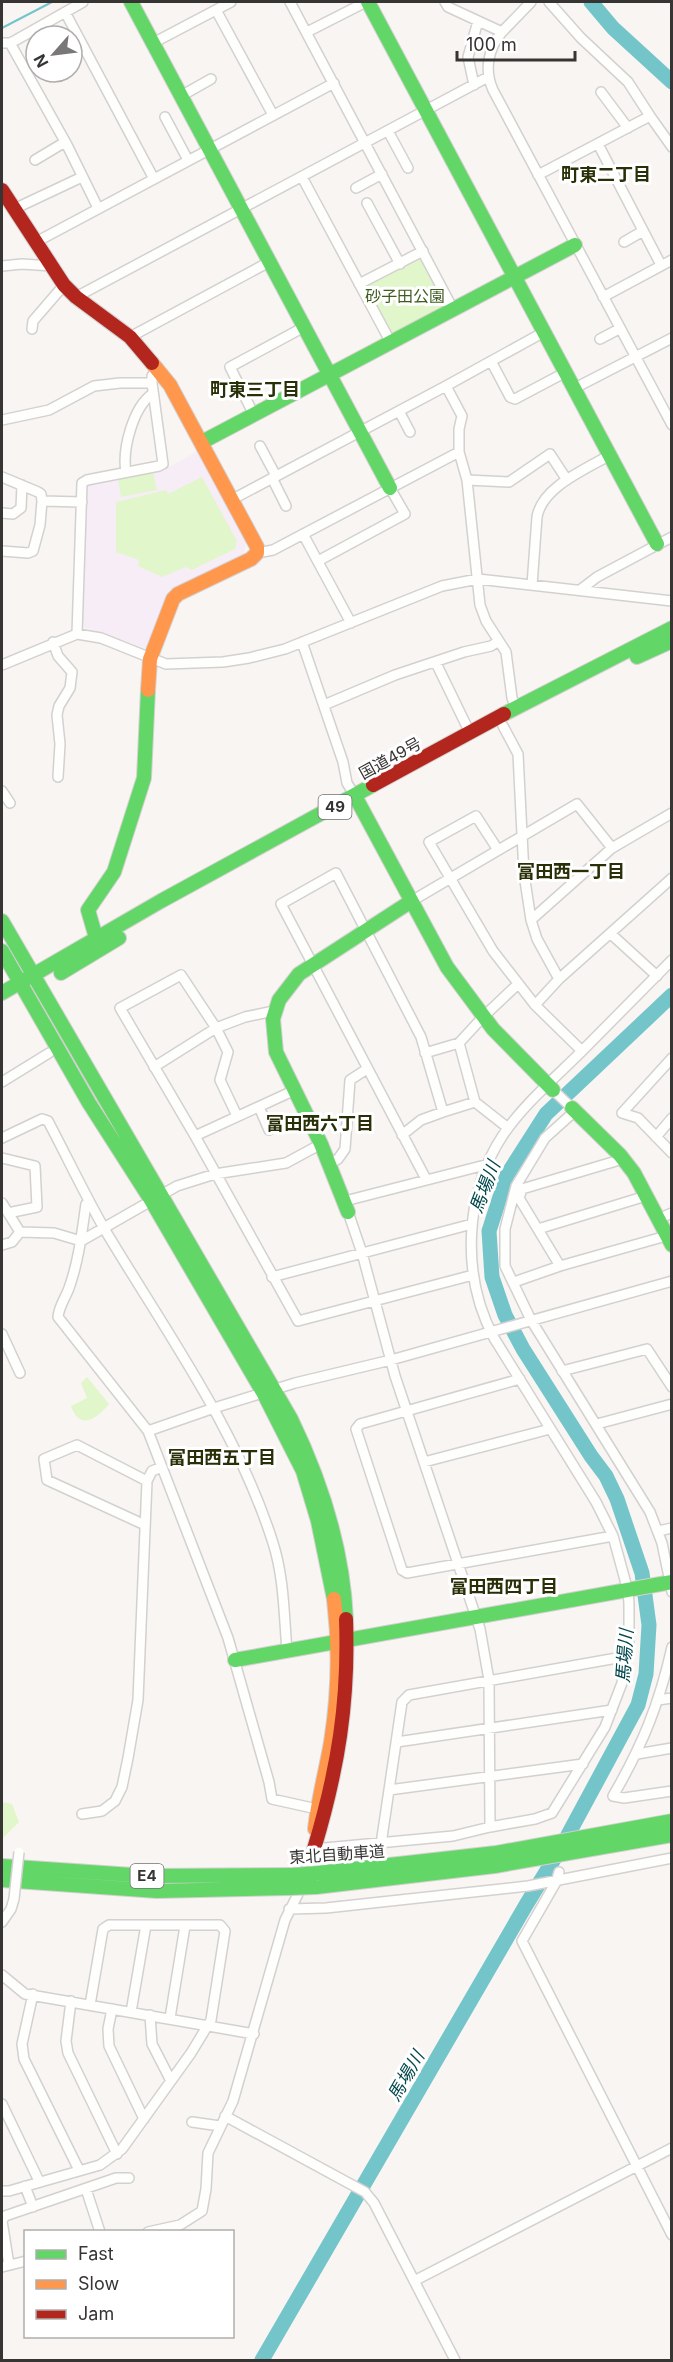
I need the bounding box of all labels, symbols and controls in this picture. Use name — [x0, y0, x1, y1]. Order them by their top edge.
north arrow — [24, 24, 84, 84]
scale bar — [457, 24, 576, 62]
text: 100 m — [466, 34, 517, 55]
text: N — [29, 51, 52, 71]
district label: 町東二丁目 — [561, 164, 651, 185]
park label: 砂子田公園 — [365, 286, 445, 306]
district label: 町東三丁目 — [210, 379, 300, 400]
street label: 国道49号 — [355, 733, 425, 783]
road number: 49 — [318, 795, 352, 819]
district label: 富田西一丁目 — [517, 861, 625, 882]
district label: 富田西六丁目 — [266, 1113, 374, 1134]
water label: 馬場川 — [465, 1156, 505, 1216]
district label: 富田西五丁目 — [168, 1447, 276, 1468]
district label: 富田西四丁目 — [450, 1576, 558, 1597]
water label: 馬場川 — [612, 1626, 637, 1684]
street label: 東北自動車道 — [288, 1841, 386, 1867]
road number: E4 — [130, 1864, 164, 1888]
water label: 馬場川 — [383, 2045, 429, 2104]
legend — [24, 2230, 234, 2338]
text: Fast — [78, 2243, 114, 2264]
text: Slow — [78, 2273, 119, 2294]
text: Jam — [78, 2303, 114, 2324]

